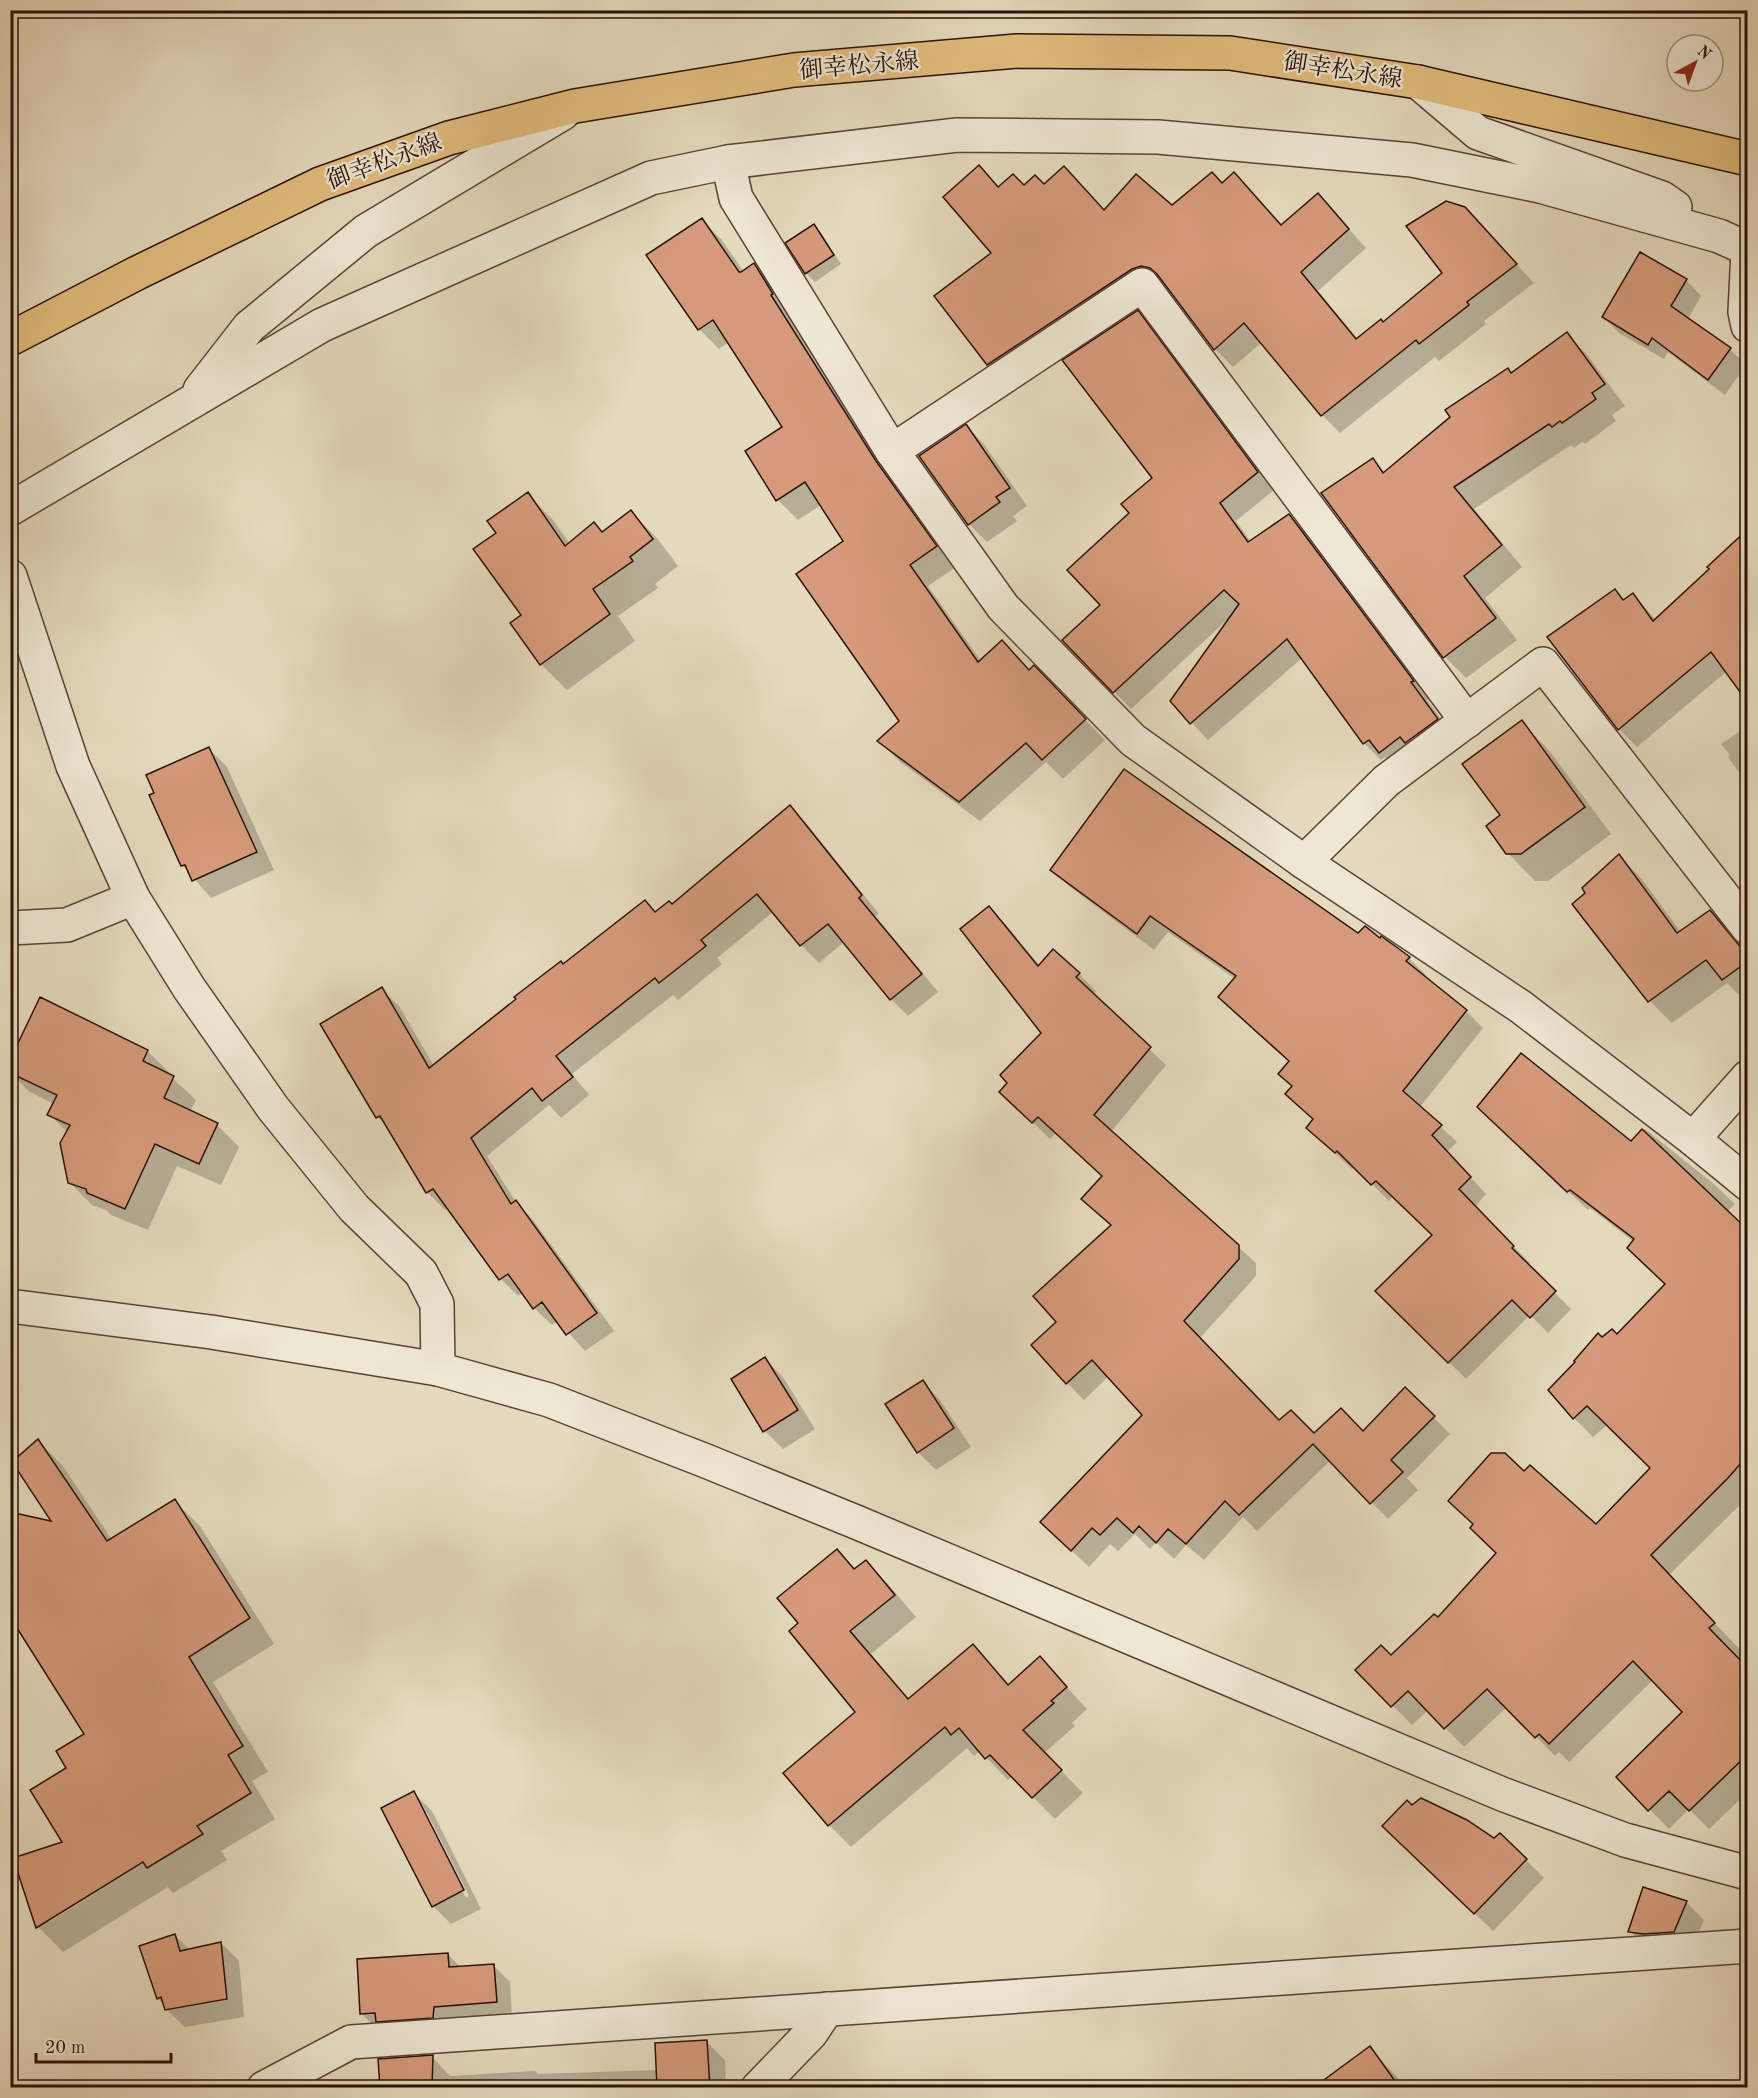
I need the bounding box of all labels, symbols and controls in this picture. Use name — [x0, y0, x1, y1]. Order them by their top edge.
north arrow — [1665, 33, 1725, 93]
text: N — [1694, 43, 1714, 64]
street label: 御幸松永線 — [798, 47, 920, 84]
street label: 御幸松永線 — [1282, 48, 1404, 93]
street label: 御幸松永線 — [323, 128, 445, 195]
scale bar — [36, 2026, 171, 2064]
text: 20 m — [45, 2039, 85, 2057]

